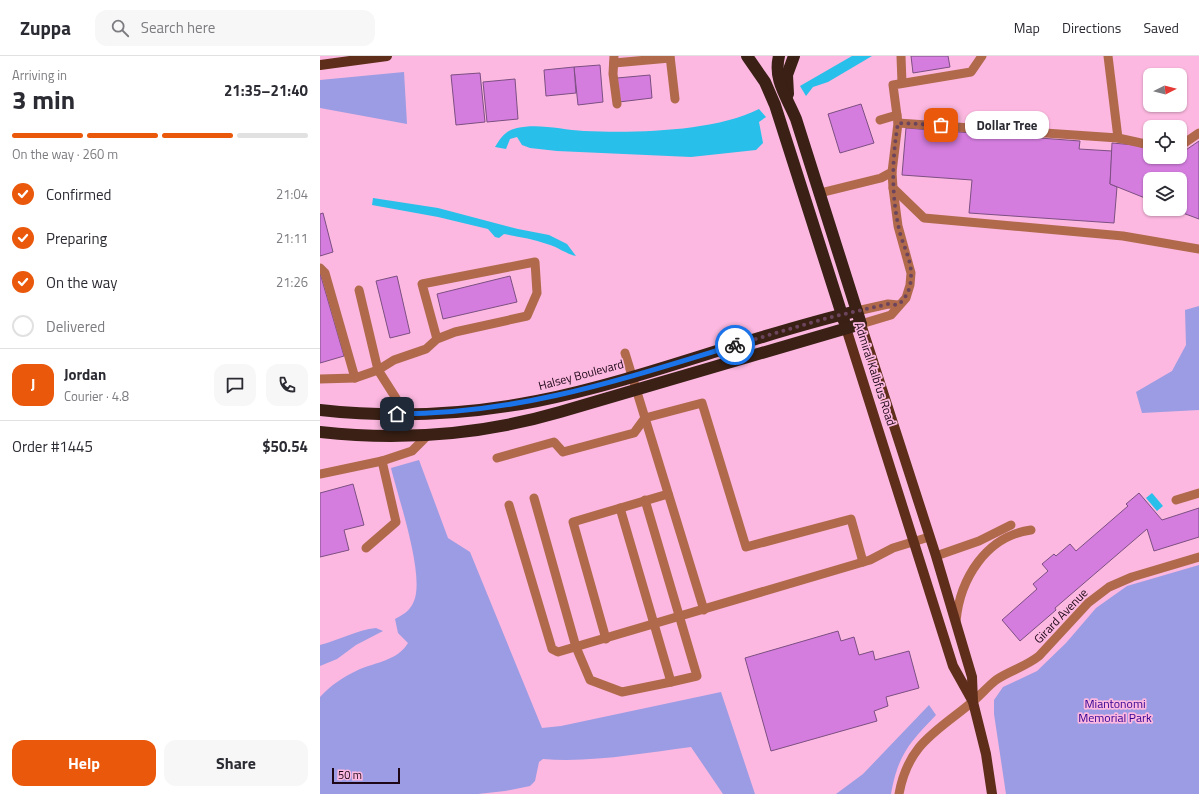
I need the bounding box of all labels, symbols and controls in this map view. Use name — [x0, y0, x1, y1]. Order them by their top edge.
search box — [95, 10, 375, 46]
text: Zuppa — [20, 13, 71, 42]
text: Search here — [141, 16, 215, 39]
icon: search — [109, 17, 131, 39]
text: Map — [1014, 17, 1040, 38]
text: Directions — [1062, 17, 1121, 38]
text: Saved — [1143, 17, 1179, 38]
text: Arriving in — [12, 65, 67, 85]
north arrow — [1143, 68, 1187, 112]
map controls — [1143, 68, 1187, 216]
text: 21:35–21:40 — [224, 79, 308, 102]
text: 3 min — [12, 80, 75, 119]
pin — [924, 108, 958, 142]
callout: Dollar Tree — [965, 111, 1049, 139]
icon: bag — [930, 114, 952, 136]
text: Dollar Tree — [977, 115, 1037, 135]
button: locate — [1143, 120, 1187, 164]
text: On the way · 260 m — [12, 144, 118, 164]
button: layers — [1143, 172, 1187, 216]
icon: check — [12, 183, 34, 205]
text: Confirmed — [46, 183, 111, 206]
text: 21:04 — [276, 184, 308, 204]
icon: check — [12, 227, 34, 249]
text: Preparing — [46, 227, 107, 250]
text: 21:11 — [276, 228, 308, 248]
icon: check — [12, 271, 34, 293]
text: On the way — [46, 271, 118, 294]
text: 21:26 — [276, 272, 308, 292]
text: Delivered — [46, 315, 105, 338]
street label: Admiral Kalbfus Road — [850, 319, 901, 428]
courier — [715, 325, 755, 365]
icon: bike — [724, 334, 746, 356]
street label: Halsey Boulevard — [536, 354, 626, 395]
text: Jordan — [64, 363, 106, 386]
button: chat — [214, 364, 256, 406]
button: phone — [266, 364, 308, 406]
text: J — [31, 373, 35, 396]
text: Courier · 4.8 — [64, 386, 129, 406]
pin — [380, 397, 414, 431]
icon: home — [386, 403, 408, 425]
text: Order #1445 — [12, 435, 93, 458]
text: $50.54 — [262, 435, 308, 458]
street label: Girard Avenue — [1029, 584, 1092, 648]
park label: Miantonomi Memorial Park — [1078, 694, 1152, 727]
button: Help — [12, 740, 156, 786]
button: Share — [164, 740, 308, 786]
scale bar — [332, 766, 400, 785]
text: 50 m — [338, 767, 362, 783]

